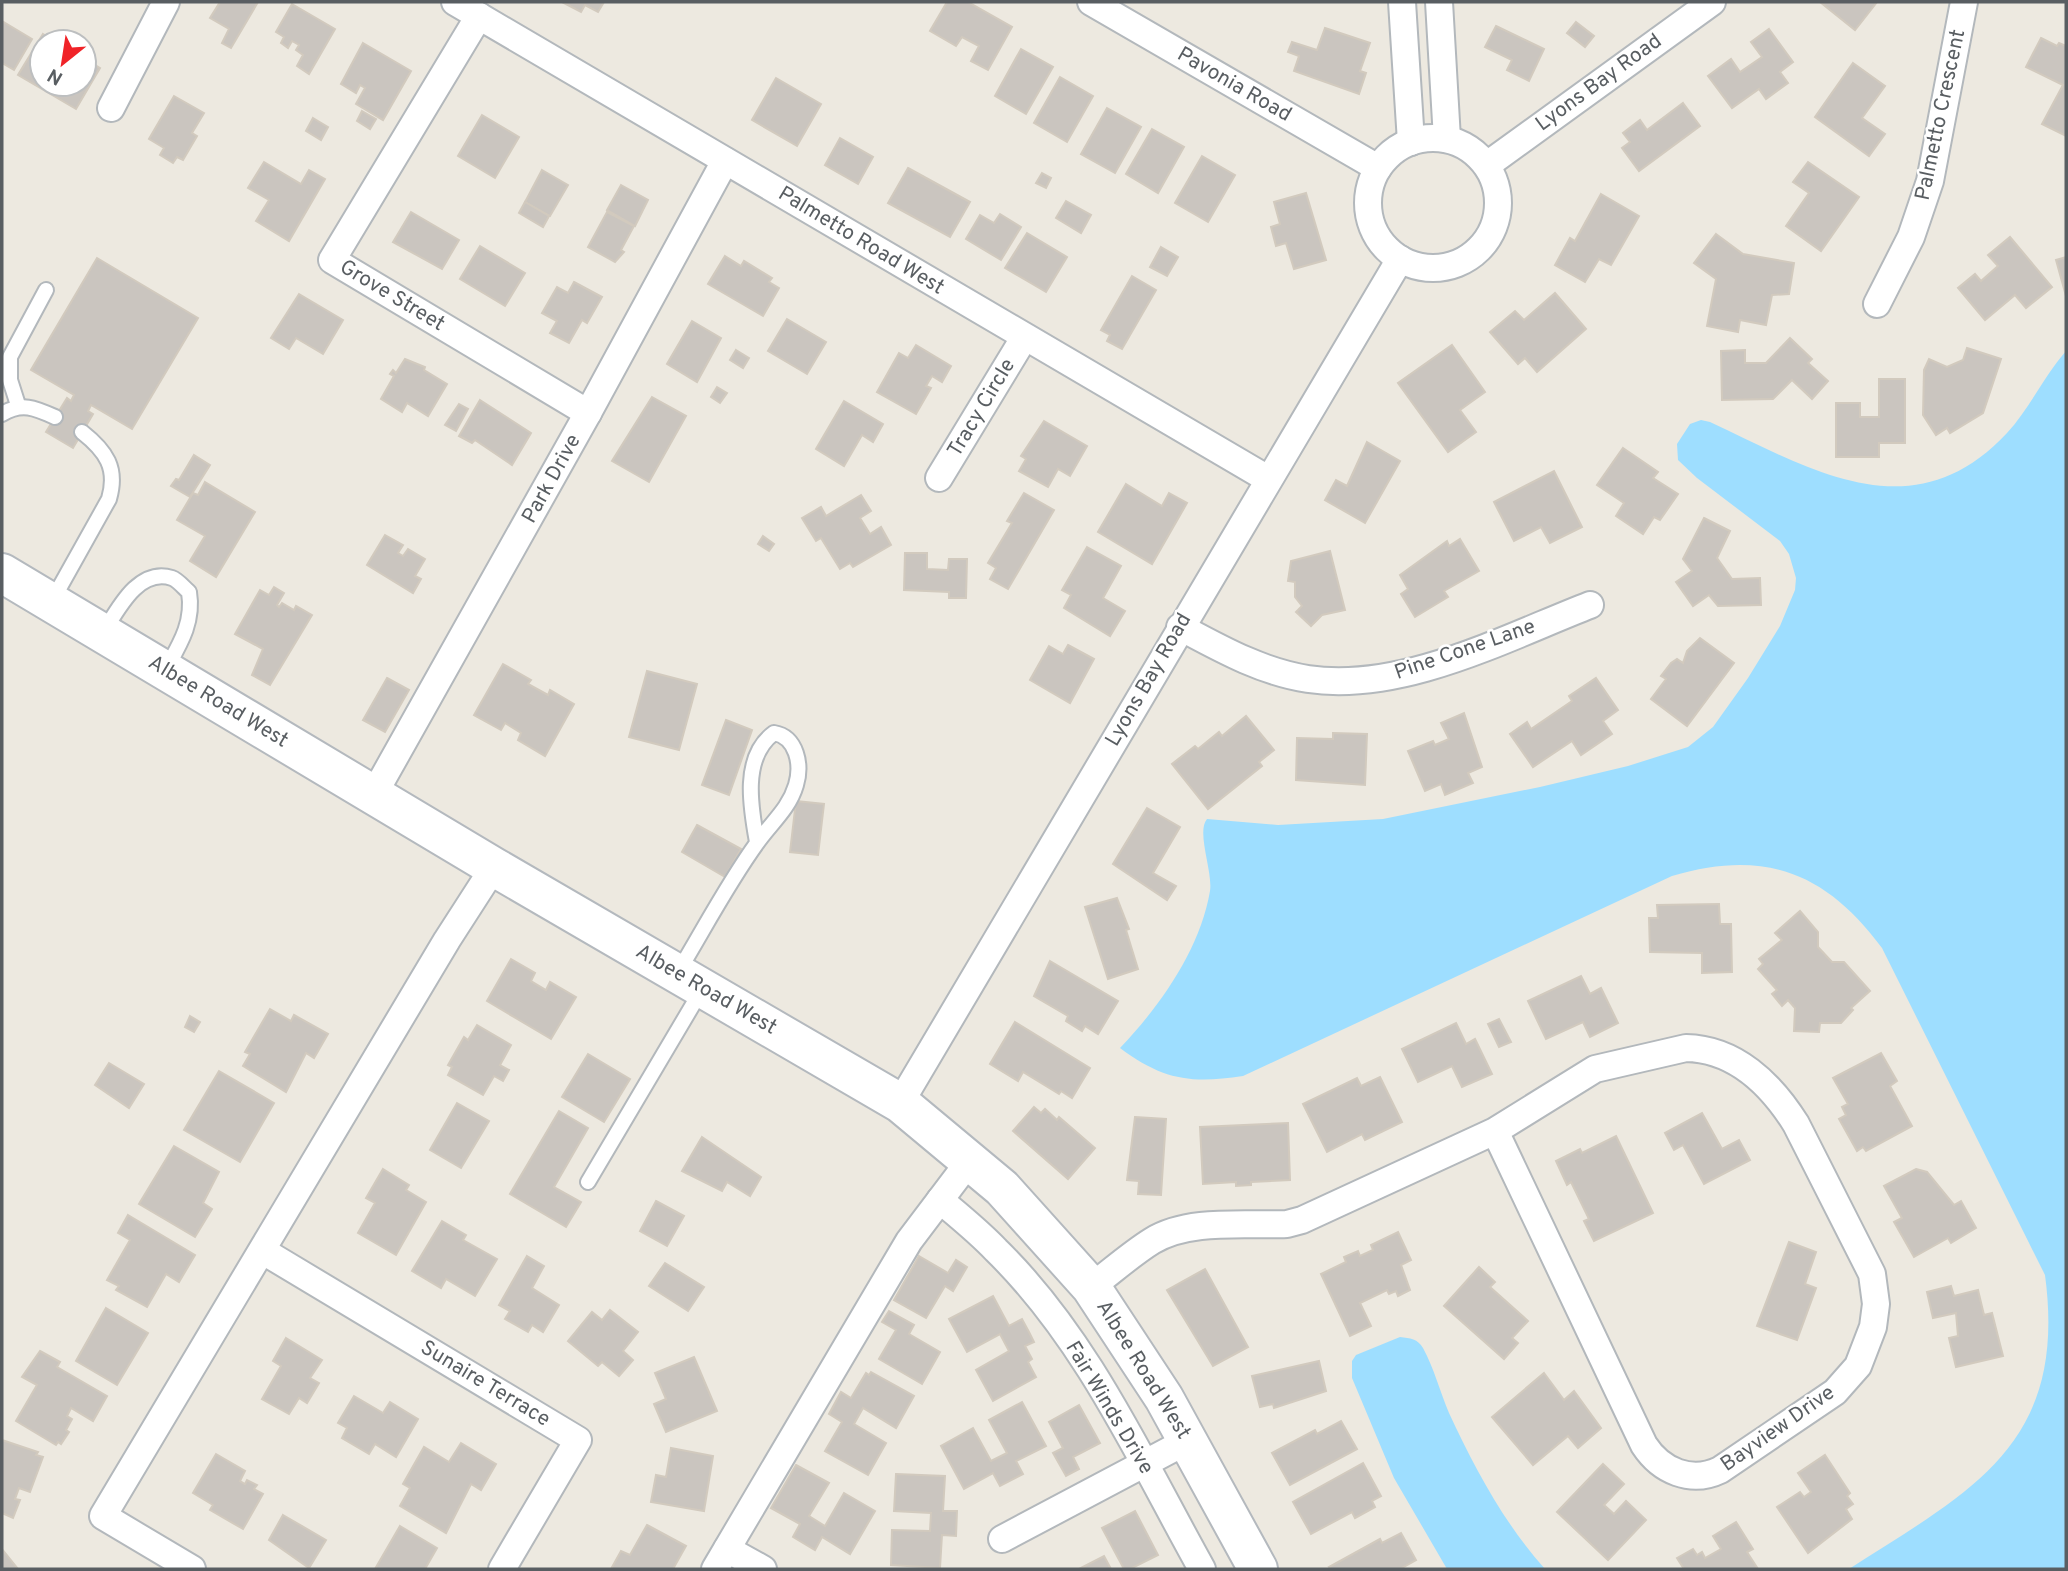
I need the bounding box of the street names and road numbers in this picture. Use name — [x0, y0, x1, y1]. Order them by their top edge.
street label: Palmetto Crescent — [1910, 27, 1972, 203]
street label: Lyons Bay Road — [1530, 28, 1668, 138]
street label: Pavonia Road — [1172, 41, 1296, 129]
street label: Palmetto Road West — [773, 181, 949, 301]
street label: Grove Street — [334, 254, 450, 338]
street label: Tracy Circle — [942, 354, 1022, 462]
street label: Park Drive — [516, 430, 588, 528]
street label: Lyons Bay Road — [1100, 608, 1198, 752]
street label: Pine Cone Lane — [1391, 613, 1539, 687]
street label: Albee Road West — [143, 650, 293, 754]
street label: Albee Road West — [630, 939, 782, 1041]
street label: Albee Road West — [1089, 1295, 1197, 1445]
street label: Sunaire Terrace — [415, 1335, 555, 1433]
street label: Fair Winds Drive — [1059, 1336, 1159, 1480]
street label: Bayview Drive — [1716, 1380, 1840, 1478]

